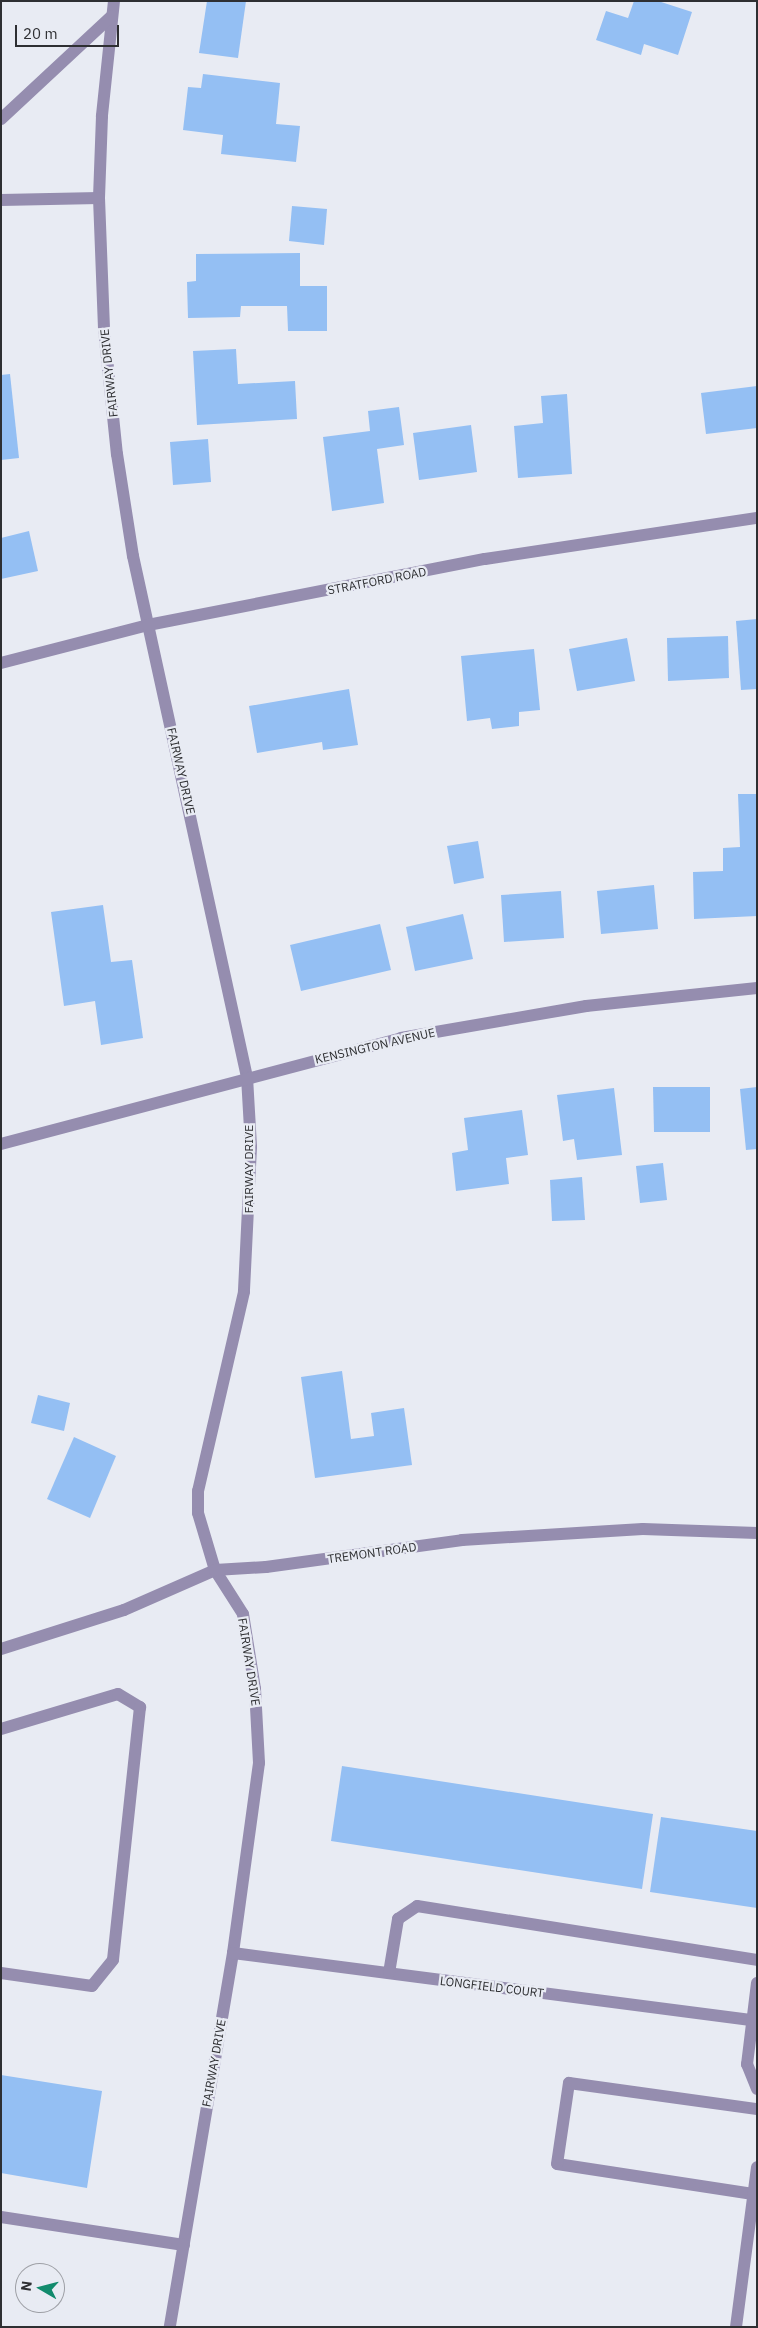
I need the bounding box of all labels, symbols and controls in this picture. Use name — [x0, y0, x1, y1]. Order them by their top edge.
scale bar — [18, 15, 121, 47]
text: 20 m — [23, 24, 58, 43]
street label: FAIRWAY DRIVE — [97, 328, 121, 418]
street label: STRATFORD ROAD — [326, 564, 428, 598]
street label: FAIRWAY DRIVE — [164, 726, 198, 816]
street label: KENSINGTON AVENUE — [314, 1025, 436, 1067]
street label: FAIRWAY DRIVE — [242, 1125, 256, 1213]
street label: TREMONT ROAD — [327, 1540, 417, 1566]
street label: FAIRWAY DRIVE — [235, 1617, 263, 1707]
street label: LONGFIELD COURT — [439, 1973, 545, 2001]
street label: FAIRWAY DRIVE — [199, 2018, 229, 2108]
north arrow — [15, 2263, 65, 2313]
text: N — [17, 2280, 36, 2292]

